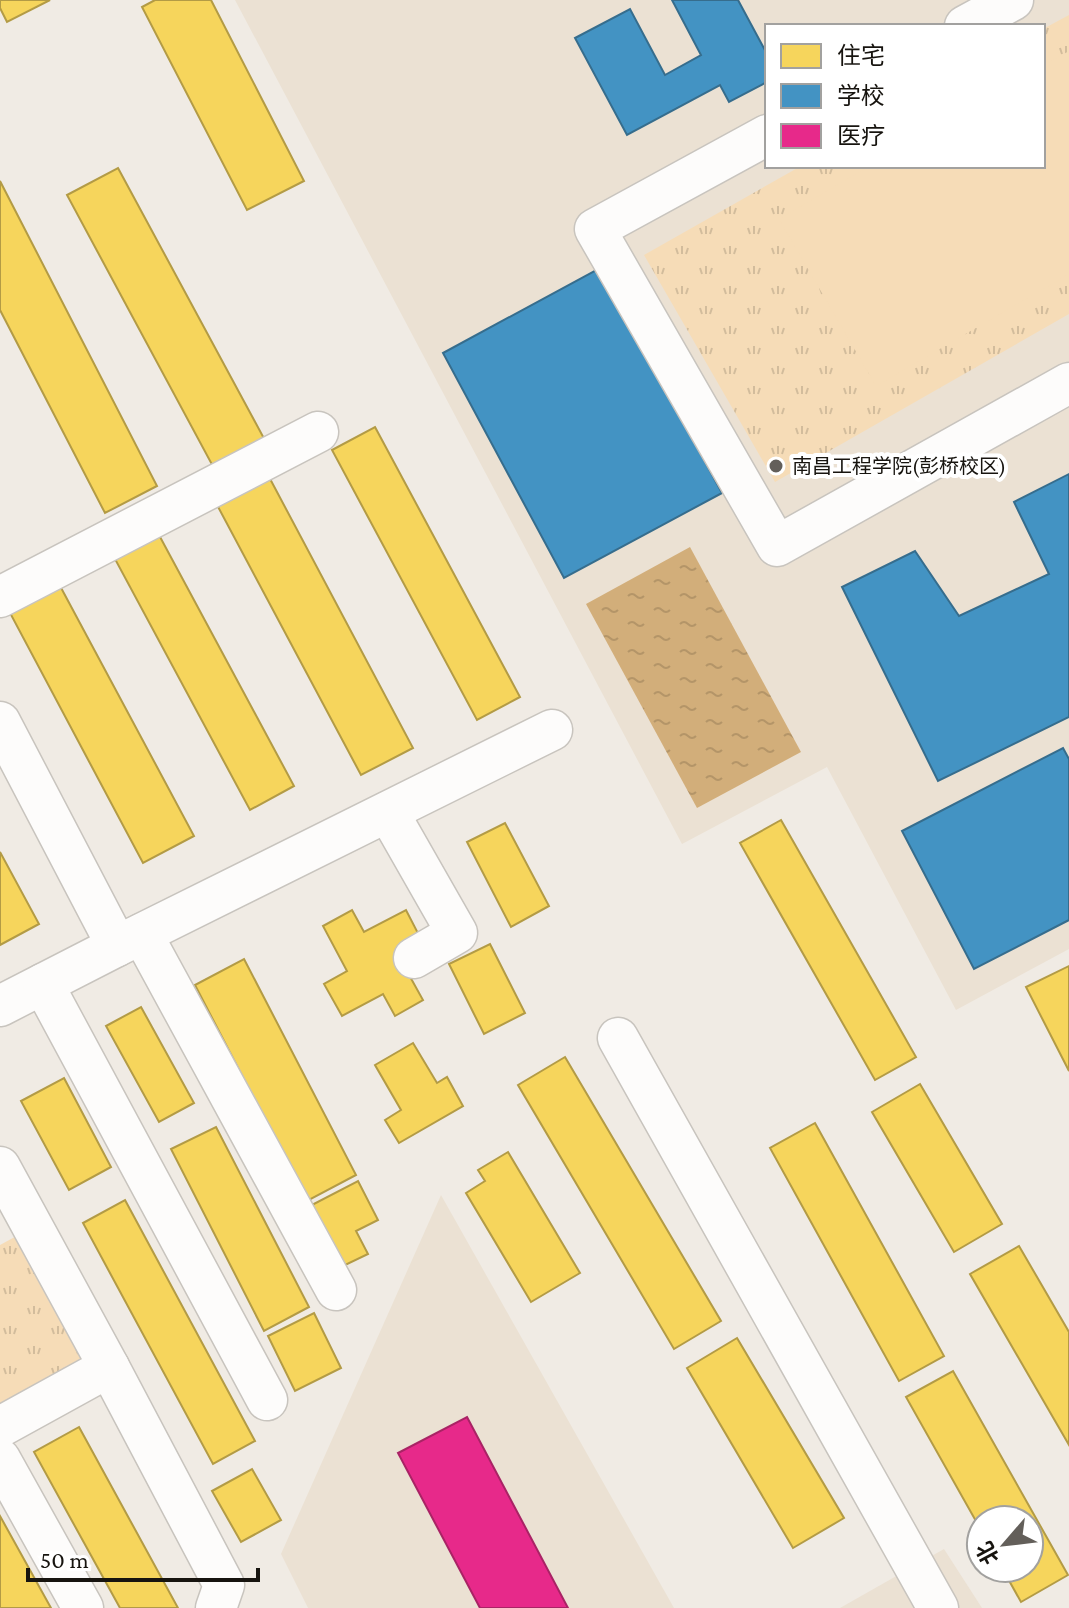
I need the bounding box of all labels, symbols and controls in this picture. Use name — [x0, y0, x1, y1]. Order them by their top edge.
legend — [765, 24, 1045, 168]
text: 住宅 — [837, 42, 885, 69]
text: 学校 — [837, 82, 885, 109]
text: 医疗 — [837, 122, 885, 149]
place label: 南昌工程学院(彭桥校区) — [792, 455, 1006, 478]
marker: 南昌工程学院(彭桥校区) — [767, 457, 785, 475]
north arrow — [965, 1504, 1045, 1584]
scale bar — [28, 1532, 258, 1582]
text: 北 — [972, 1538, 1004, 1569]
text: 50 m — [40, 1546, 89, 1573]

